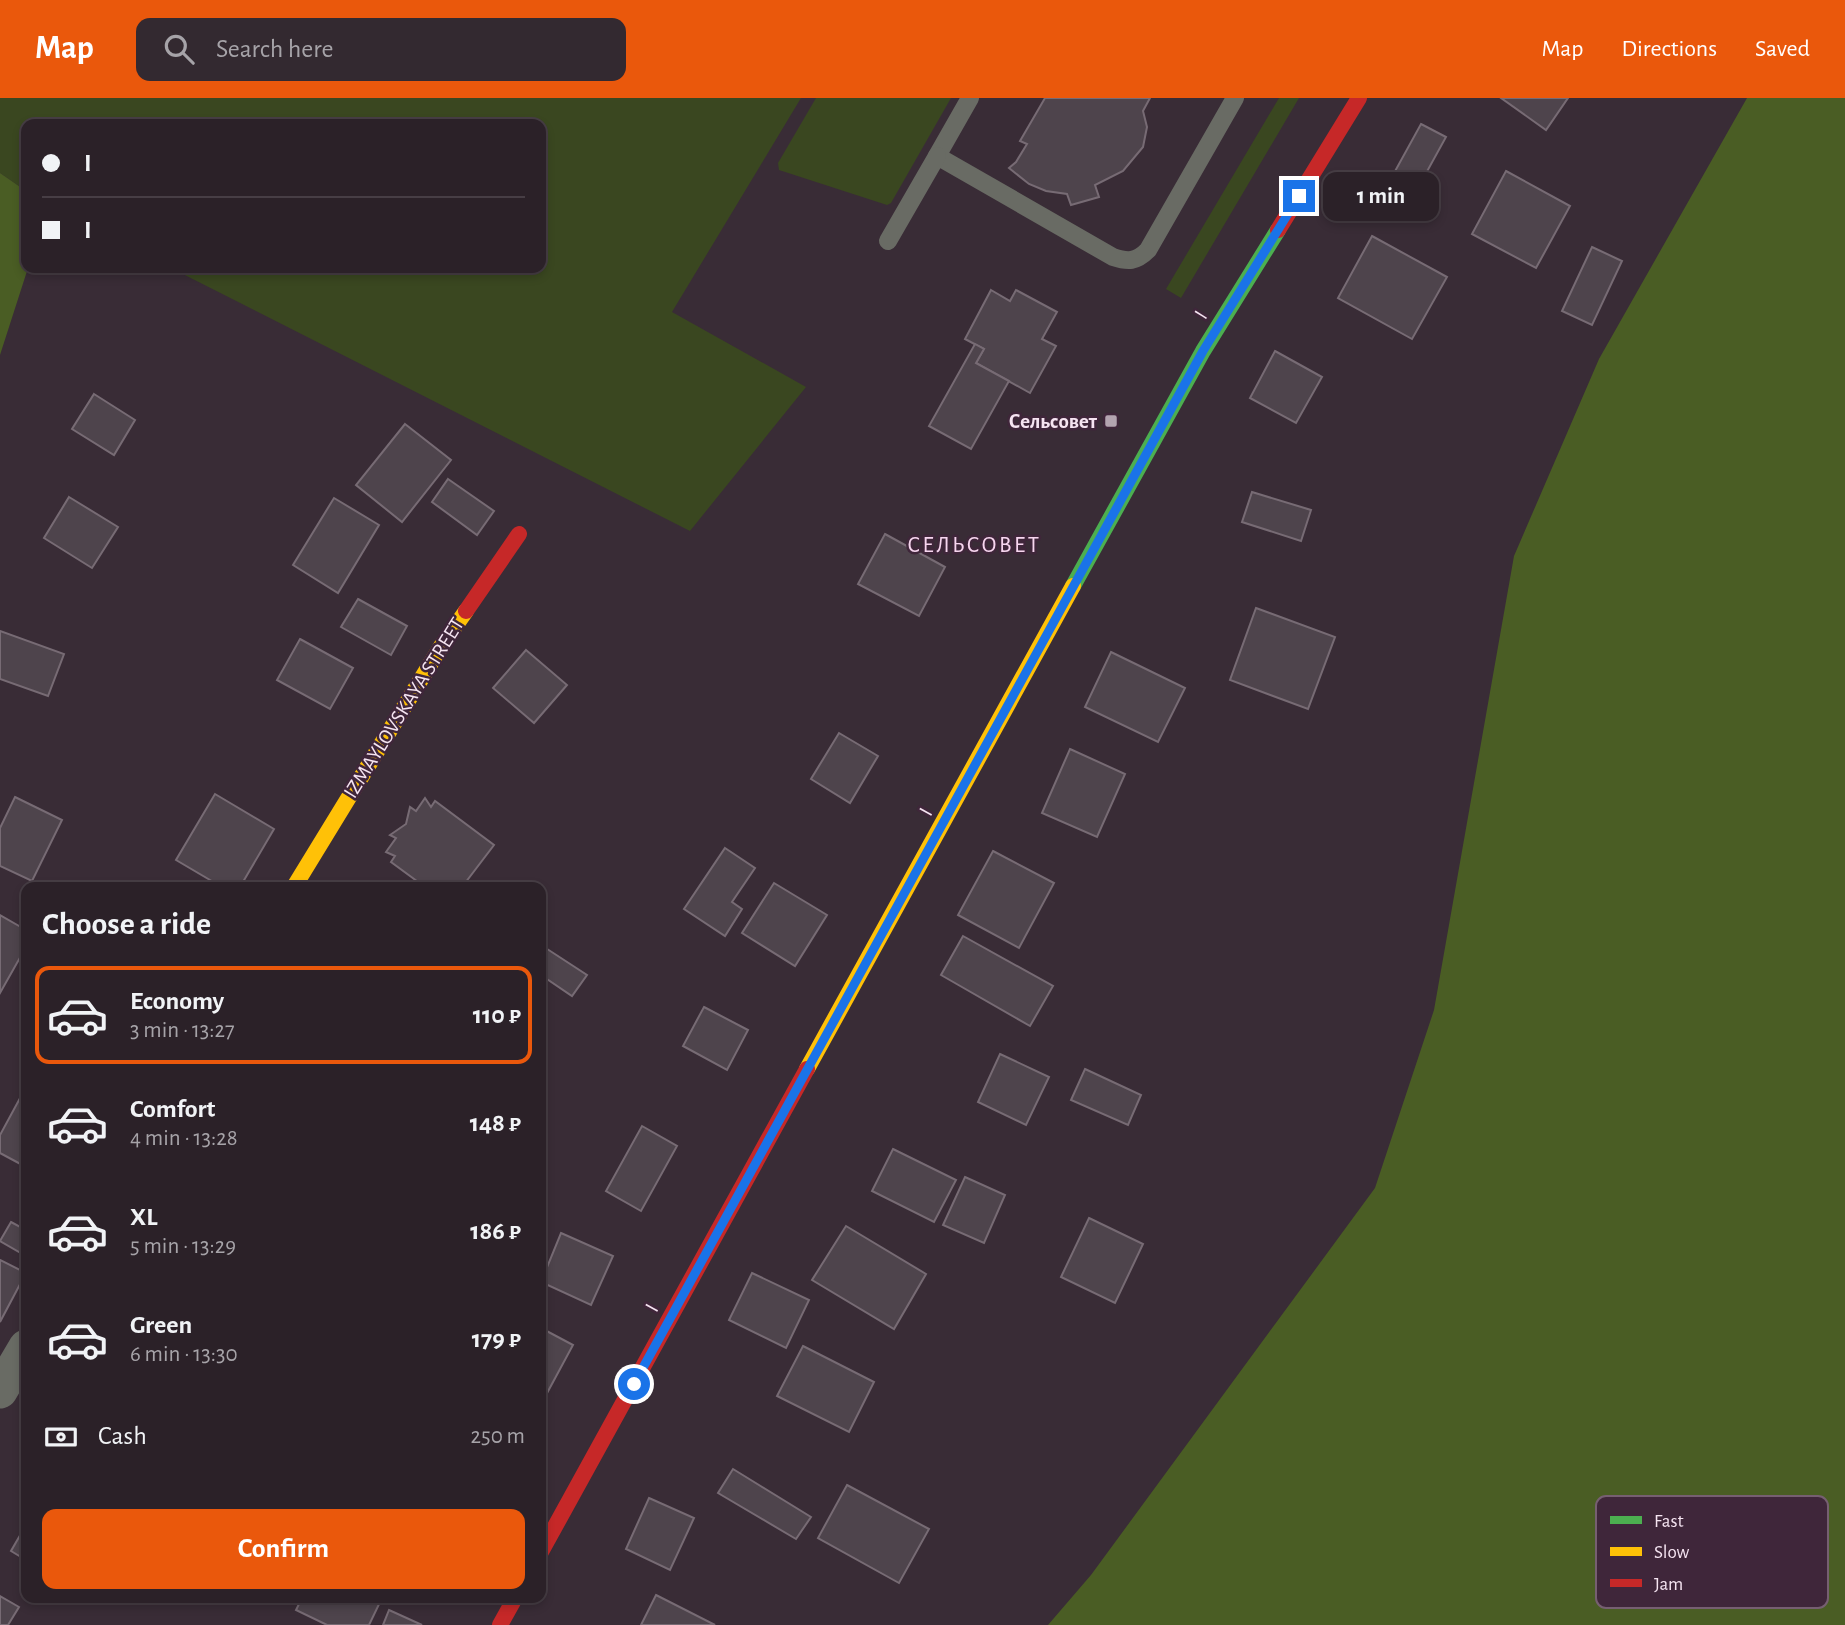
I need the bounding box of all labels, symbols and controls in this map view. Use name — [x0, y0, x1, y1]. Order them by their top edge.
search box — [136, 18, 626, 81]
icon: search — [160, 30, 198, 68]
text: Map — [35, 32, 94, 65]
text: Search here — [216, 36, 334, 62]
text: Map — [1541, 37, 1583, 61]
text: Directions — [1621, 37, 1717, 61]
text: Saved — [1755, 37, 1810, 61]
text: I — [84, 150, 92, 176]
callout: 1 min — [1324, 172, 1439, 220]
route end — [1283, 180, 1315, 212]
text: 1 min — [1357, 185, 1405, 208]
text: I — [84, 217, 92, 243]
street label: I — [1191, 307, 1211, 323]
place label: Сельсовет — [1009, 411, 1098, 432]
marker: Сельсовет — [1103, 413, 1119, 429]
district label: СЕЛЬСОВЕТ — [907, 534, 1041, 557]
street label: IZMAYLOVSKAYA STREET — [340, 614, 468, 802]
street label: I — [915, 804, 937, 820]
text: Choose a ride — [42, 908, 211, 940]
icon: car — [46, 984, 109, 1047]
text: Economy — [130, 988, 224, 1014]
text: 110 ₽ — [473, 1002, 521, 1028]
text: 3 min · 13:27 — [130, 1019, 235, 1042]
icon: car — [46, 1092, 109, 1155]
text: Comfort — [130, 1096, 215, 1122]
text: 148 ₽ — [470, 1110, 521, 1136]
text: 4 min · 13:28 — [130, 1127, 238, 1150]
icon: car — [46, 1200, 109, 1263]
text: XL — [130, 1204, 157, 1230]
text: 186 ₽ — [470, 1218, 521, 1244]
text: 5 min · 13:29 — [130, 1235, 236, 1258]
street label: I — [641, 1300, 663, 1316]
icon: car — [46, 1308, 109, 1371]
text: Green — [130, 1312, 192, 1338]
text: 179 ₽ — [472, 1326, 521, 1352]
text: 6 min · 13:30 — [130, 1343, 238, 1366]
route start — [618, 1368, 650, 1400]
icon: cash — [42, 1418, 80, 1456]
text: Cash — [98, 1423, 147, 1449]
text: 250 m — [471, 1425, 525, 1448]
legend — [1596, 1496, 1828, 1608]
button: Confirm — [42, 1509, 525, 1589]
text: Fast — [1654, 1512, 1684, 1531]
text: Slow — [1654, 1543, 1690, 1562]
text: Jam — [1654, 1575, 1683, 1594]

